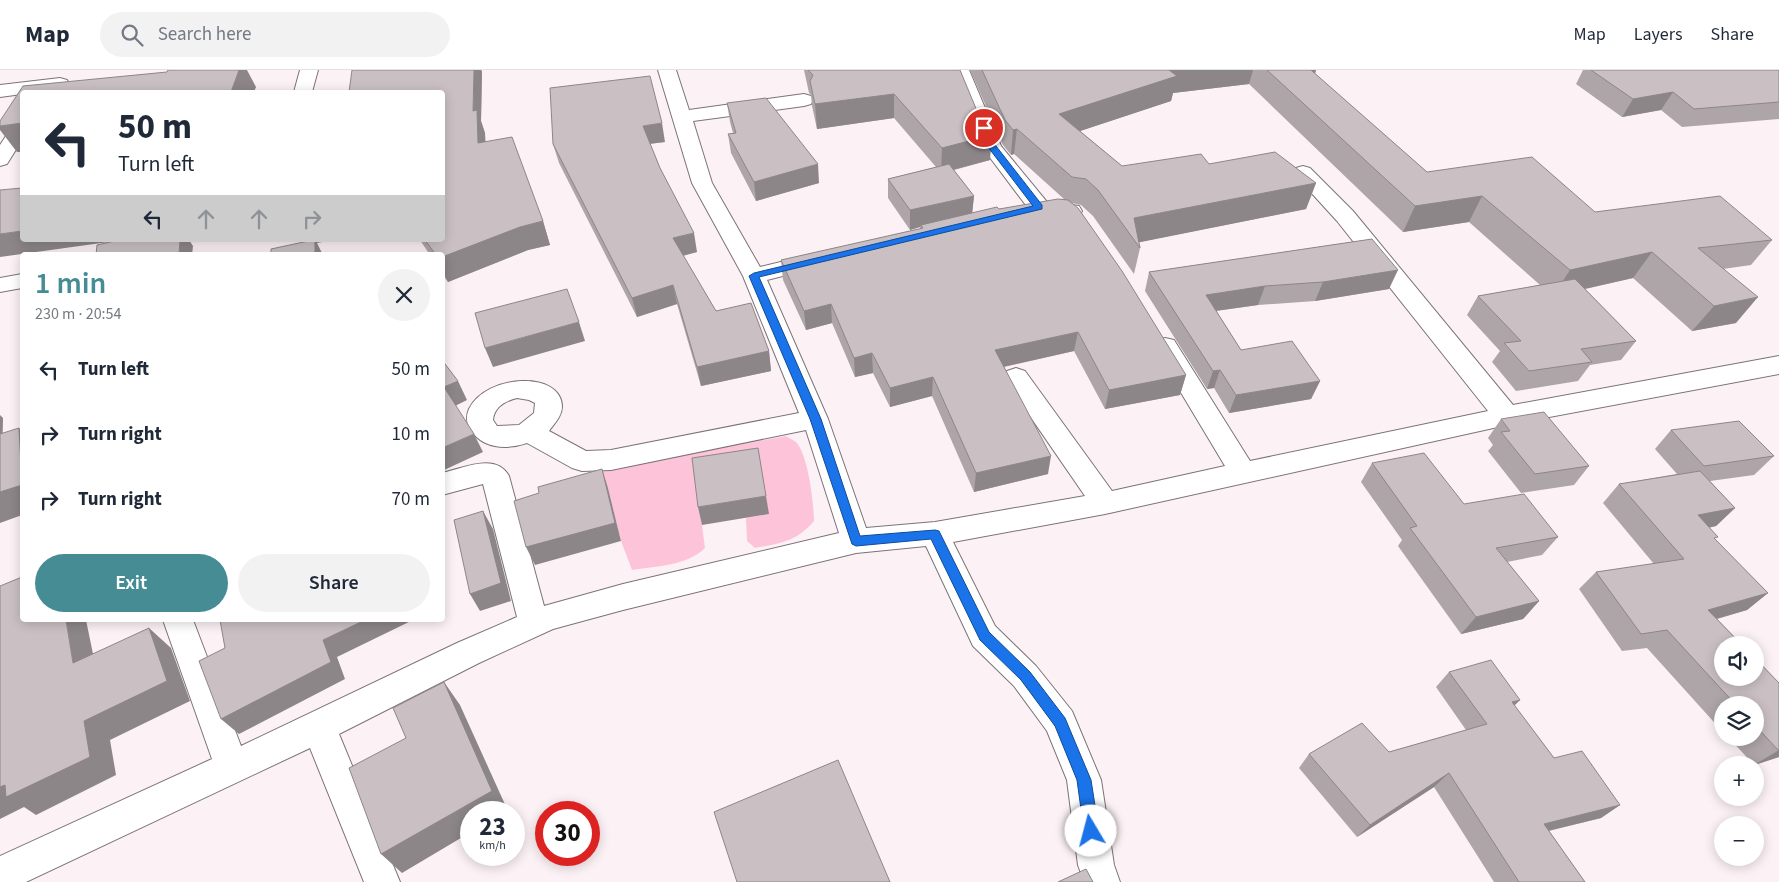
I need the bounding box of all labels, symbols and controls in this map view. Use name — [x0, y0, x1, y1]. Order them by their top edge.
search box — [100, 12, 450, 57]
text: Map — [25, 17, 70, 52]
icon: search — [118, 21, 146, 49]
text: Search here — [158, 21, 251, 48]
text: Map — [1574, 22, 1606, 47]
text: Layers — [1634, 22, 1683, 47]
text: Share — [1711, 22, 1754, 47]
text: 50 m — [118, 102, 192, 152]
pin — [963, 107, 1005, 149]
icon: left — [35, 110, 100, 175]
icon: arrive — [970, 114, 998, 142]
text: Turn left — [118, 148, 194, 180]
icon: left — [139, 205, 167, 233]
icon: ahead — [192, 205, 220, 233]
icon: ahead — [245, 205, 273, 233]
icon: right — [298, 205, 326, 233]
text: 1 min — [35, 262, 106, 305]
button: close — [378, 269, 430, 321]
text: 230 m · 20:54 — [35, 303, 122, 325]
icon: left — [35, 356, 63, 384]
text: Turn left — [78, 356, 149, 383]
text: 50 m — [392, 356, 430, 383]
icon: right — [35, 421, 63, 449]
text: Turn right — [78, 421, 162, 448]
text: 10 m — [392, 421, 430, 448]
icon: right — [35, 486, 63, 514]
text: Turn right — [78, 486, 162, 513]
text: 70 m — [392, 486, 430, 513]
button: Exit — [35, 554, 228, 612]
button: Share — [238, 554, 430, 612]
map controls — [1714, 636, 1764, 866]
button: sound — [1714, 636, 1764, 686]
button: layers — [1714, 696, 1764, 746]
button: + — [1714, 756, 1764, 806]
speed limit sign: 30 — [535, 801, 600, 866]
position arrow — [1064, 804, 1116, 856]
text: 23 — [479, 809, 506, 845]
button: − — [1714, 816, 1764, 866]
text: km/h — [479, 837, 506, 854]

